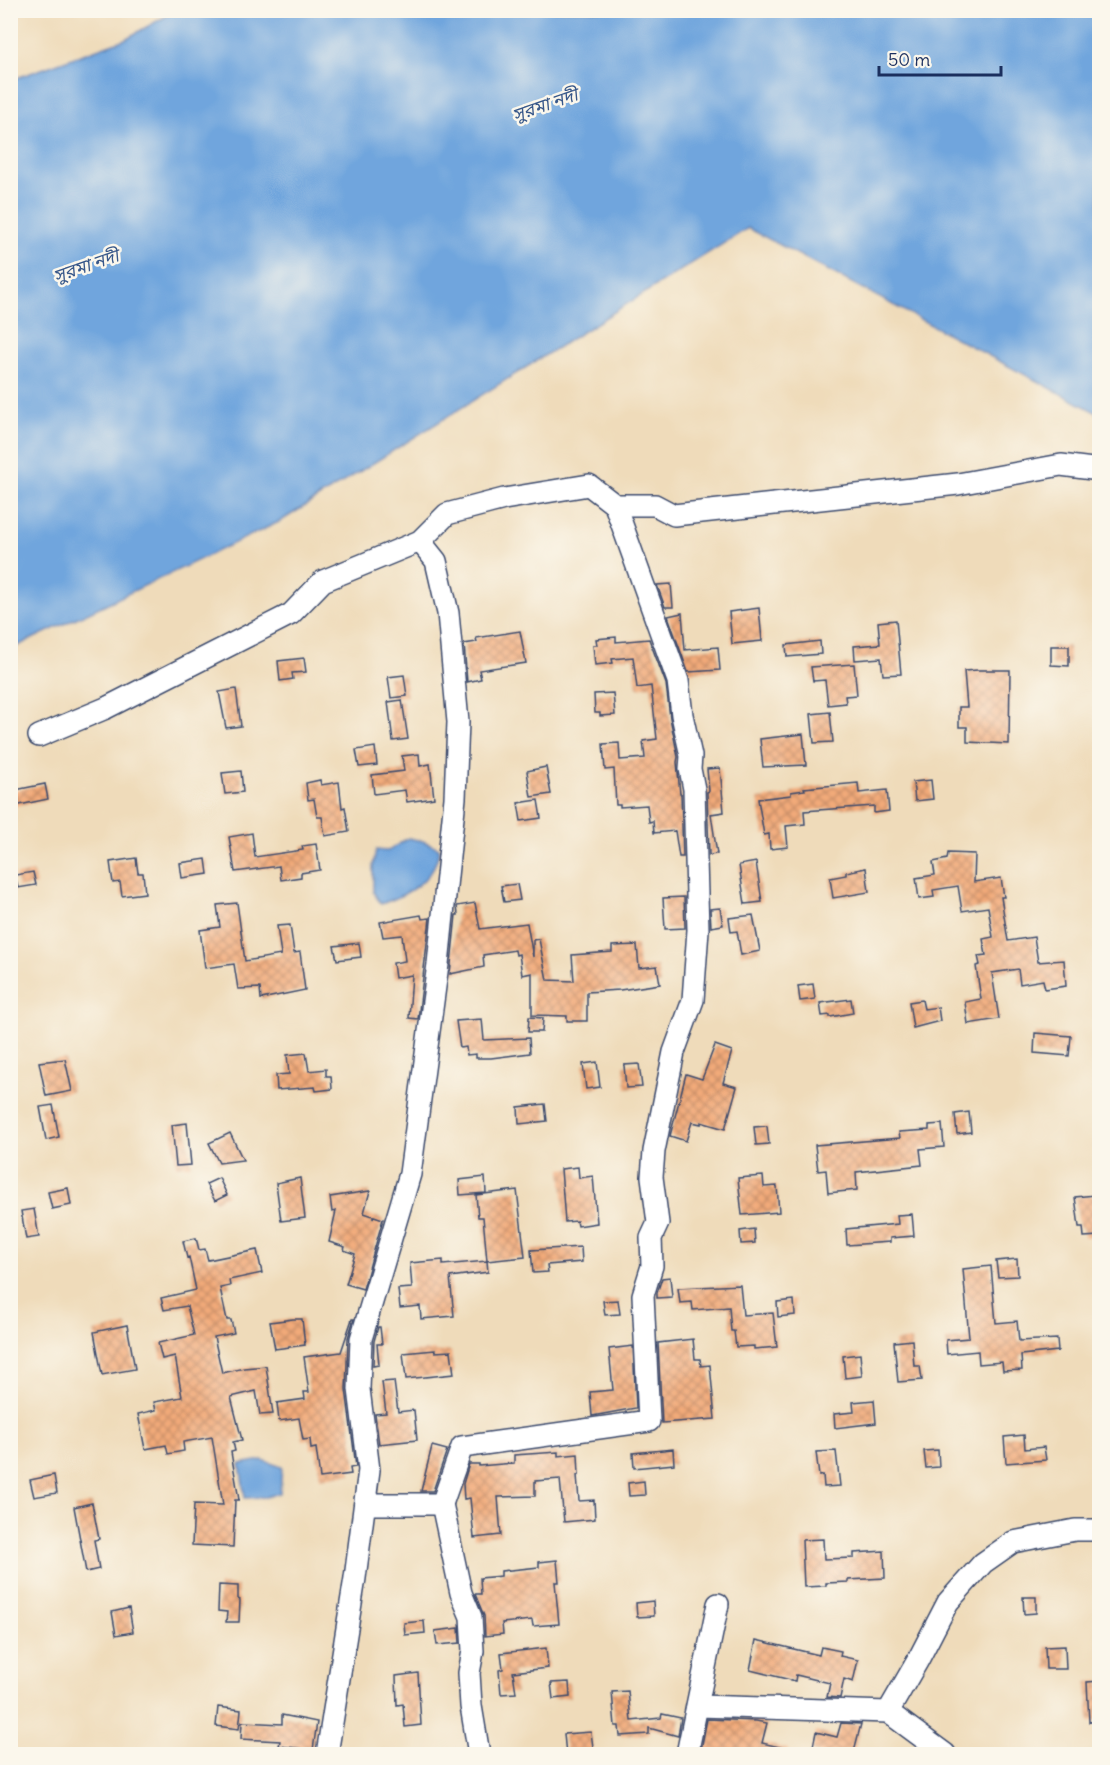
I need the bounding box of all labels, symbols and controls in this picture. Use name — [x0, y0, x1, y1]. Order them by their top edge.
scale bar — [879, 39, 1000, 77]
text: 50 m — [888, 48, 930, 71]
water label: সুরমা নদী — [509, 82, 584, 126]
water label: সুরমা নদী — [50, 243, 125, 287]

